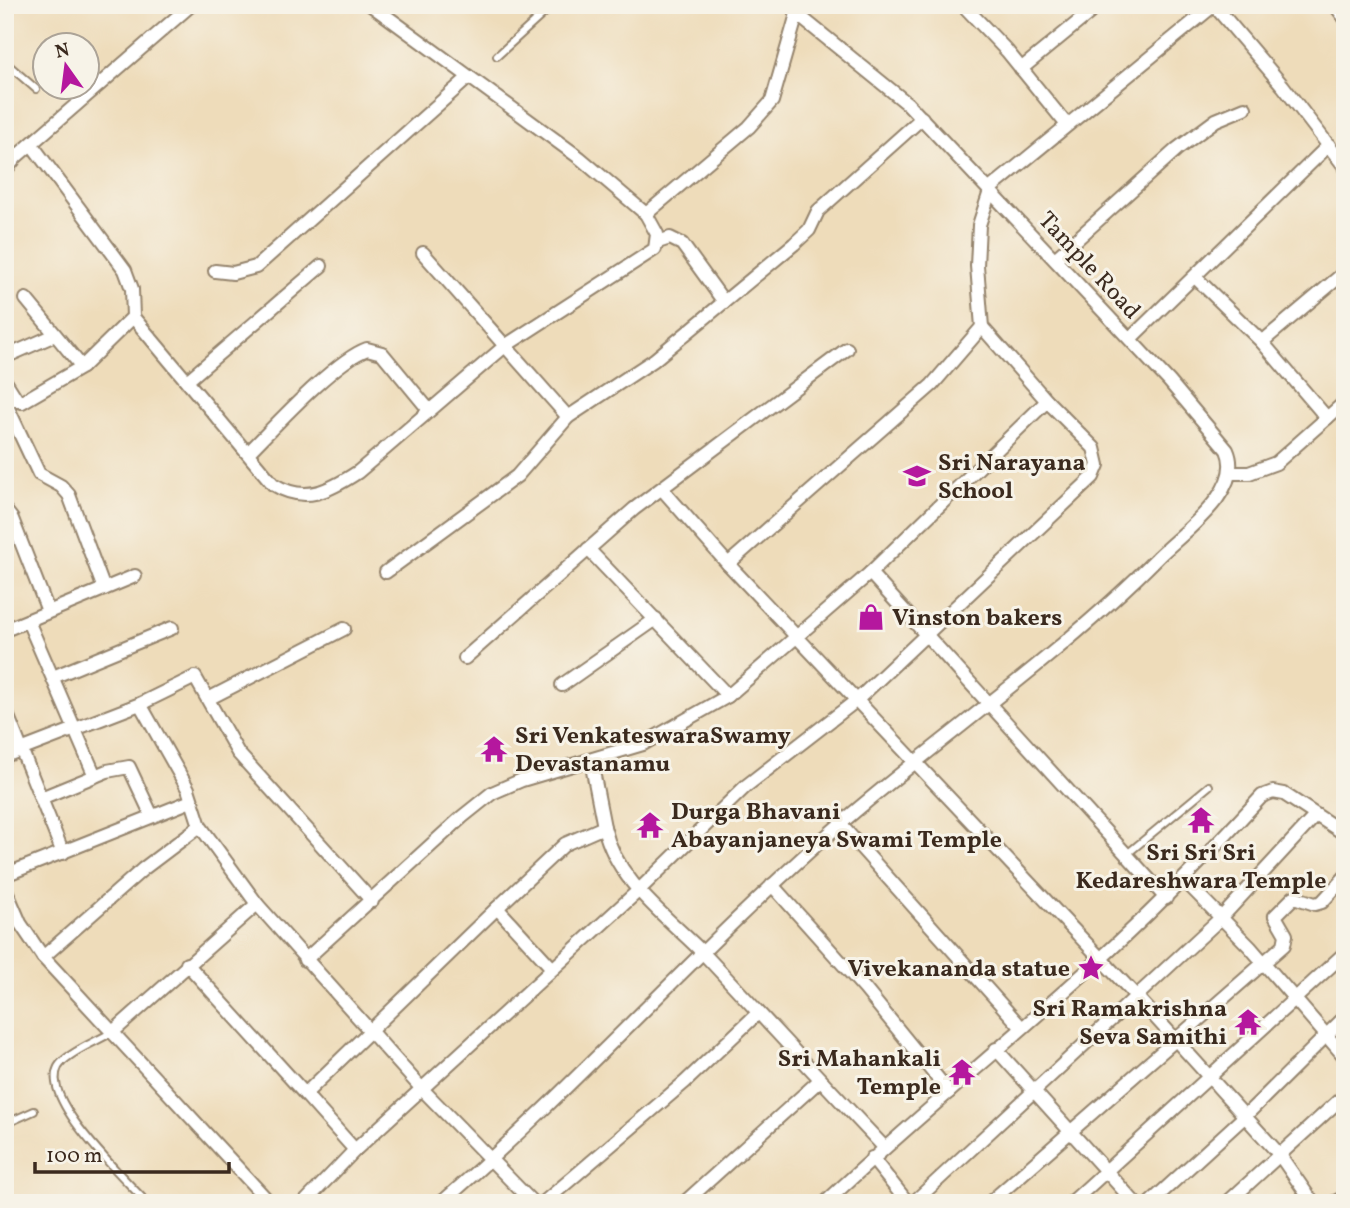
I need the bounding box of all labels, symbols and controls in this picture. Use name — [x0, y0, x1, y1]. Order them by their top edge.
north arrow — [32, 32, 102, 102]
text: N — [53, 37, 72, 66]
street label: Tample Road — [1029, 205, 1148, 328]
place label: Sri Narayana School — [938, 447, 1086, 509]
school or university icon: Sri Narayana School — [902, 461, 932, 491]
shop icon: Vinston bakers — [856, 602, 886, 632]
place label: Vinston bakers — [892, 602, 1062, 636]
place label: Sri VenkateswaraSwamy Devastanamu — [515, 720, 791, 782]
temple icon: Sri VenkateswaraSwamy Devastanamu — [479, 734, 509, 764]
place label: Durga Bhavani Abayanjaneya Swami Temple — [671, 796, 1002, 858]
temple icon: Sri Sri Sri Kedareshwara Temple — [1186, 805, 1216, 835]
temple icon: Durga Bhavani Abayanjaneya Swami Temple — [635, 810, 665, 840]
place label: Sri Sri Sri Kedareshwara Temple — [1075, 837, 1327, 899]
place label: Vivekananda statue — [847, 953, 1070, 987]
place icon: Vivekananda statue — [1076, 953, 1106, 983]
place label: Sri Ramakrishna Seva Samithi — [1033, 993, 1227, 1055]
temple icon: Sri Ramakrishna Seva Samithi — [1233, 1007, 1263, 1037]
place label: Sri Mahankali Temple — [778, 1043, 941, 1105]
temple icon: Sri Mahankali Temple — [947, 1057, 977, 1087]
scale bar — [35, 1131, 229, 1175]
text: 100 m — [46, 1142, 103, 1171]

